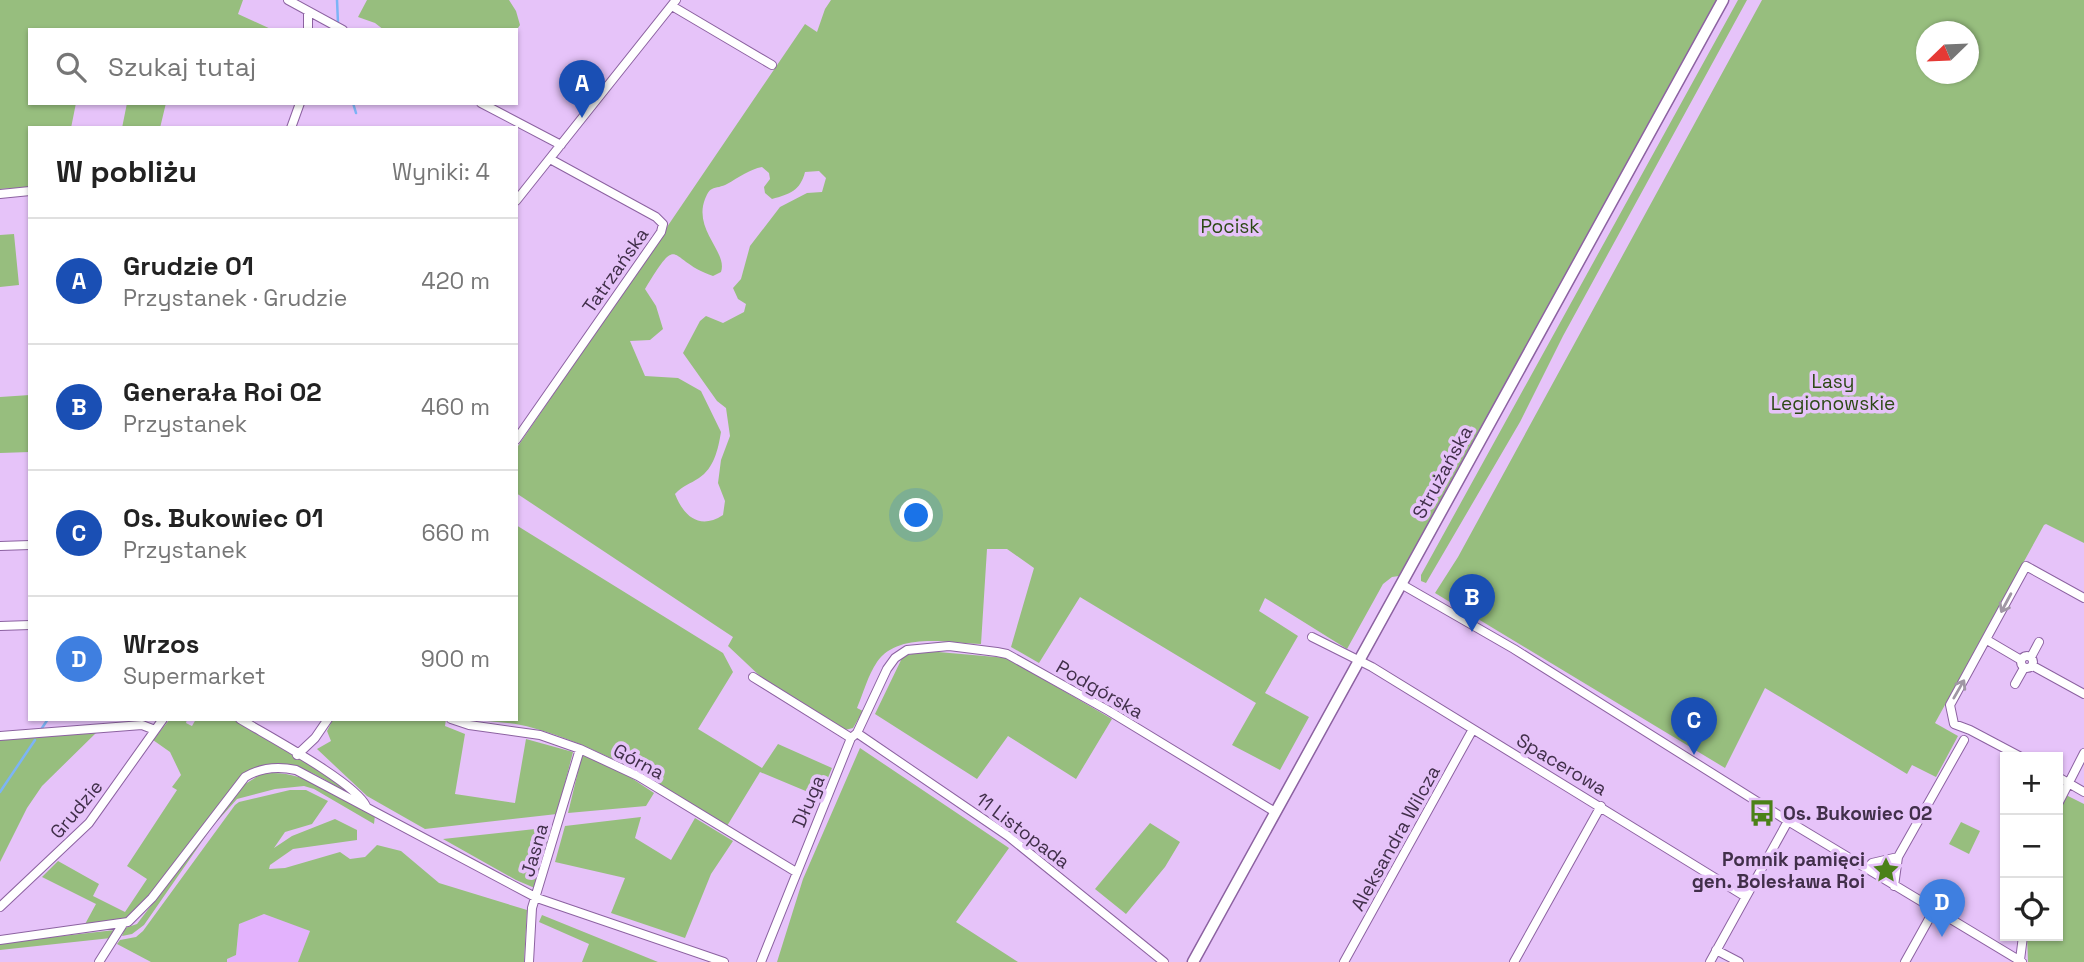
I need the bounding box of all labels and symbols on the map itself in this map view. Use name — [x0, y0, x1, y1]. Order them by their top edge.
north arrow — [1916, 21, 1979, 84]
pin: A — [559, 60, 605, 118]
park label: Pocisk — [1200, 214, 1260, 239]
street label: Tatrzańska — [577, 222, 654, 318]
park label: Lasy Legionowskie — [1771, 369, 1895, 416]
street label: Strużańska — [1407, 421, 1478, 523]
your location — [899, 498, 933, 532]
pin: B — [1449, 574, 1495, 632]
one-way arrow — [1999, 592, 2013, 613]
street label: Podgórska — [1052, 654, 1148, 725]
one-way arrow — [1953, 679, 1966, 700]
pin: C — [1671, 697, 1717, 755]
street label: Spacerowa — [1512, 728, 1612, 801]
street label: Górna — [609, 738, 669, 785]
street label: Aleksandra Wilcza — [1345, 761, 1446, 916]
street label: Długa — [786, 771, 831, 831]
street label: Grudzie — [45, 775, 108, 844]
street label: 11 Listopada — [971, 787, 1075, 874]
bus stop icon: Os. Bukowiec 02 — [1747, 798, 1777, 828]
place label: Os. Bukowiec 02 — [1783, 801, 1932, 826]
street label: Jasna — [515, 821, 554, 880]
place label: Pomnik pamięci gen. Bolesława Roi — [1692, 847, 1865, 894]
place icon: Pomnik pamięci gen. Bolesława Roi — [1871, 855, 1901, 885]
pin: D — [1919, 879, 1965, 937]

